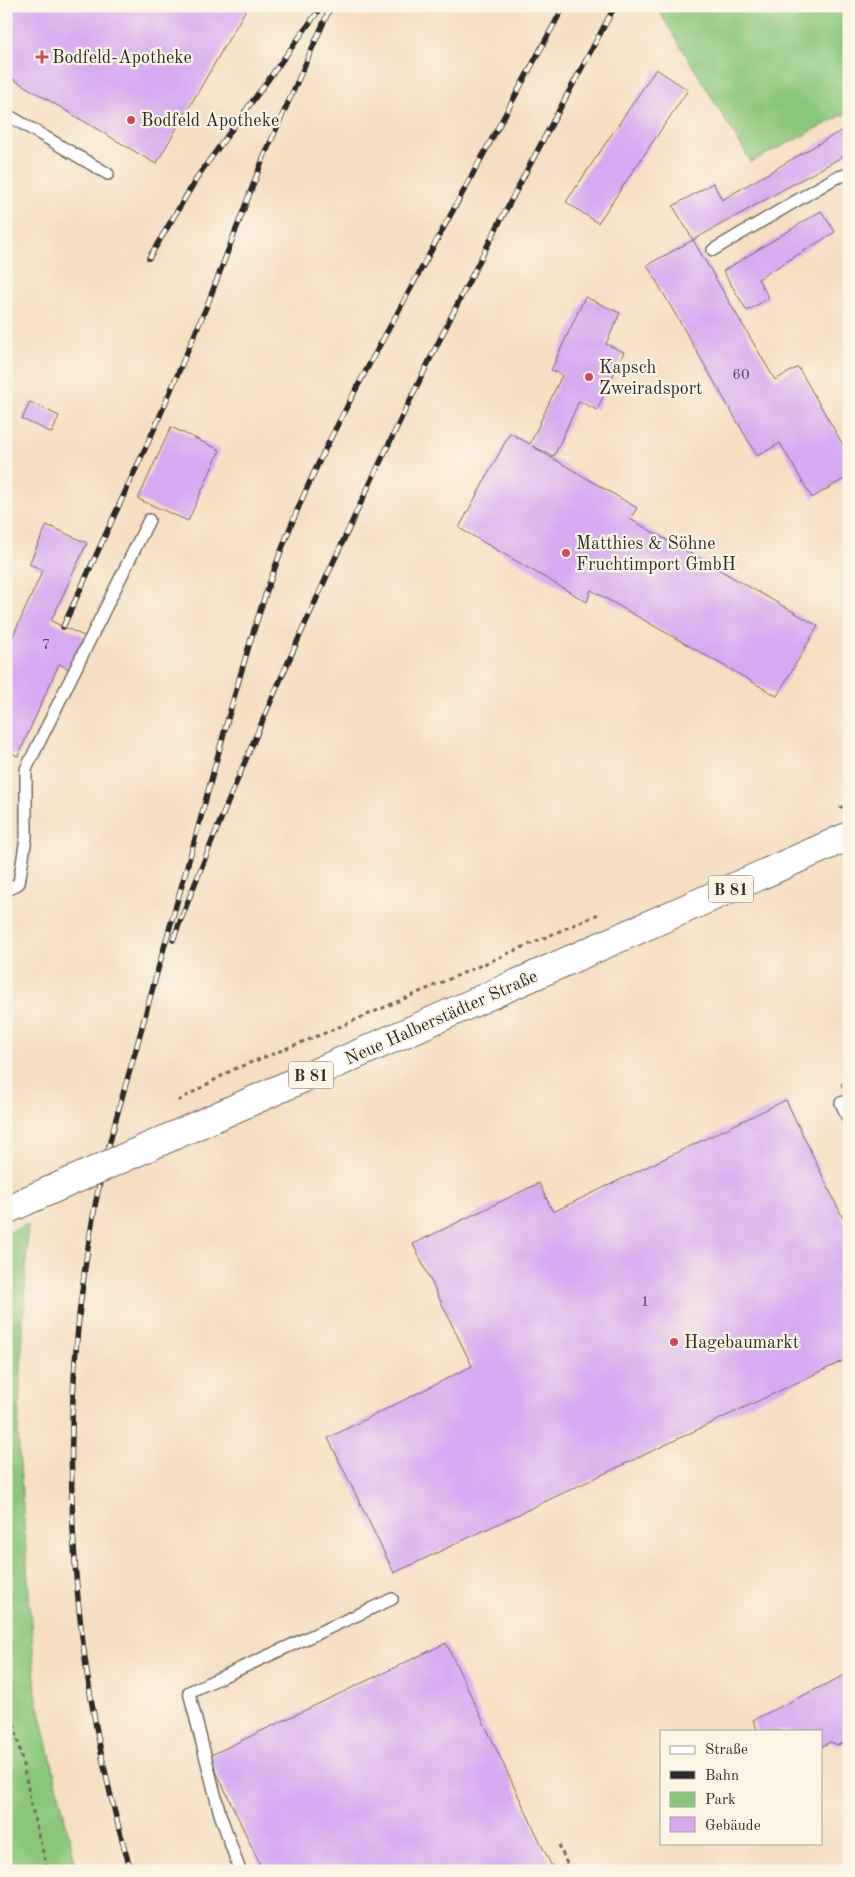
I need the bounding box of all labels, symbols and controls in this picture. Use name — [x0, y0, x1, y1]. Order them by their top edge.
place label: Bodfeld-Apotheke — [52, 49, 192, 67]
marker: Bodfeld-Apotheke — [36, 51, 48, 63]
place label: Bodfeld Apotheke — [141, 112, 279, 130]
marker: Bodfeld Apotheke — [125, 114, 137, 126]
place label: Kapsch Zweiradsport — [599, 359, 702, 398]
house number: 60 — [732, 368, 750, 383]
marker: Kapsch Zweiradsport — [583, 371, 595, 383]
place label: Matthies & Söhne Fruchtimport GmbH — [576, 535, 736, 574]
marker: Matthies & Söhne Fruchtimport GmbH — [560, 547, 572, 559]
house number: 7 — [42, 638, 50, 653]
road number: B 81 — [708, 876, 754, 902]
street label: Neue Halberstädter Straße — [342, 967, 540, 1069]
road number: B 81 — [288, 1062, 334, 1088]
house number: 1 — [641, 1295, 649, 1310]
place label: Hagebaumarkt — [684, 1334, 799, 1352]
marker: Hagebaumarkt — [668, 1336, 680, 1348]
legend — [660, 1730, 822, 1844]
text: Straße — [705, 1743, 748, 1758]
text: Bahn — [705, 1769, 739, 1784]
text: Park — [705, 1793, 736, 1808]
text: Gebäude — [705, 1819, 761, 1834]

